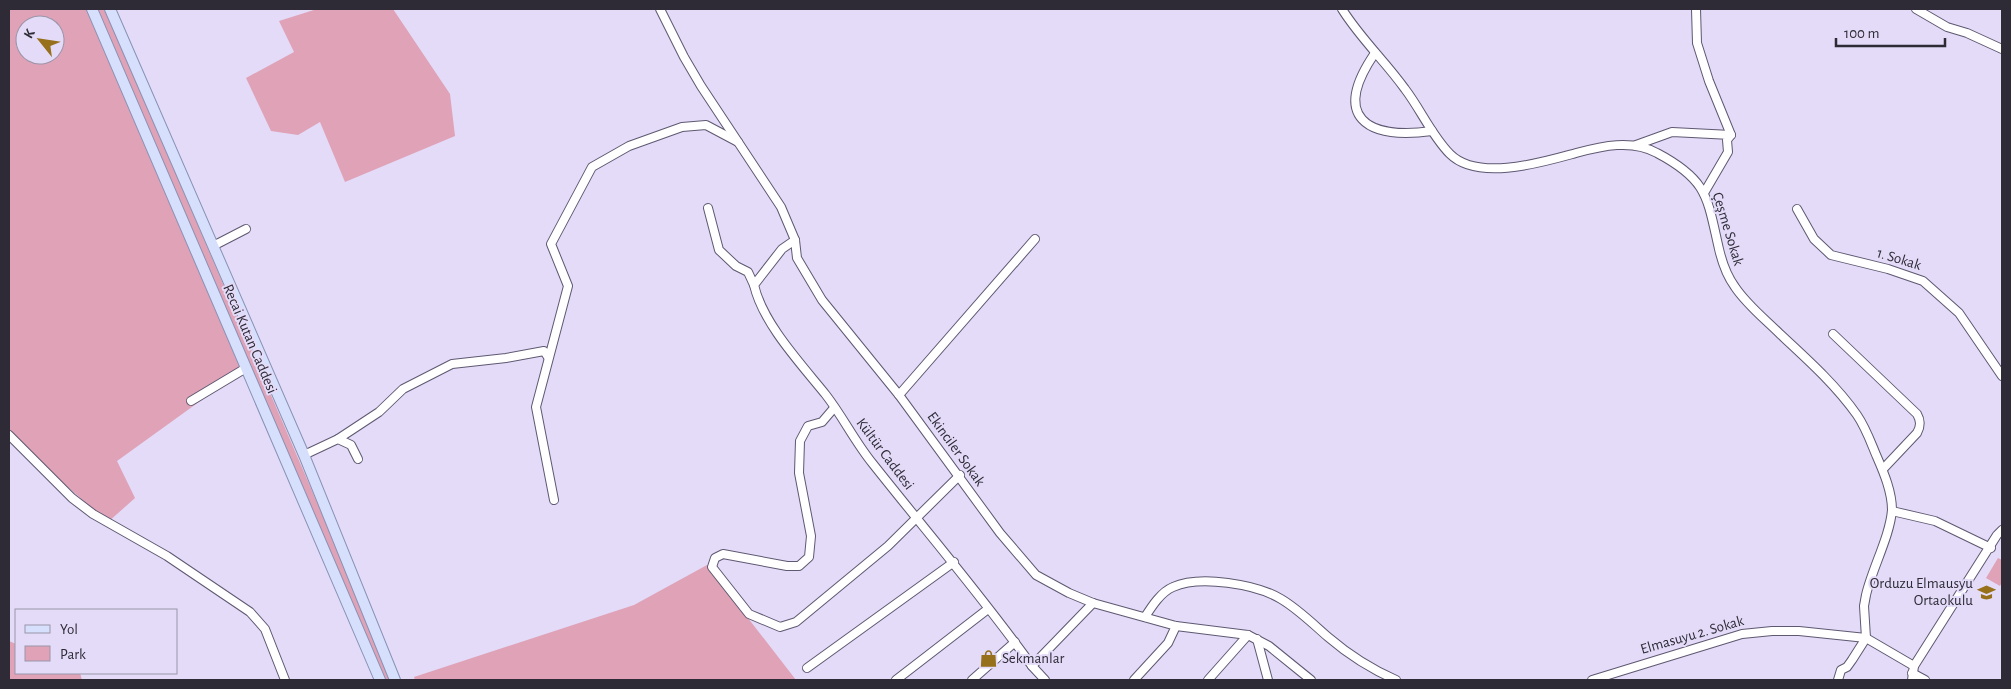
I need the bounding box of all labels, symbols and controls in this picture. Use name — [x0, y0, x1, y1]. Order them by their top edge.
north arrow — [15, 15, 65, 65]
scale bar — [1836, 15, 1945, 47]
text: K — [21, 26, 38, 41]
text: 100 m — [1844, 26, 1879, 41]
street label: Çeşme Sokak — [1710, 191, 1746, 268]
street label: 1. Sokak — [1875, 245, 1923, 273]
street label: Recai Kutan Caddesi — [220, 282, 280, 396]
street label: Ekinciler Sokak — [924, 409, 988, 489]
street label: Kültür Caddesi — [853, 415, 917, 493]
place label: Orduzu Elmausyu Ortaokulu — [1870, 576, 1973, 608]
school or university icon: Orduzu Elmausyu Ortaokulu — [1977, 582, 1997, 602]
legend — [15, 609, 178, 674]
street label: Elmasuyu 2. Sokak — [1639, 613, 1745, 657]
text: Yol — [60, 622, 78, 637]
text: Park — [60, 647, 86, 662]
shop icon: Sekmanlar — [978, 648, 998, 668]
place label: Sekmanlar — [1002, 651, 1065, 666]

